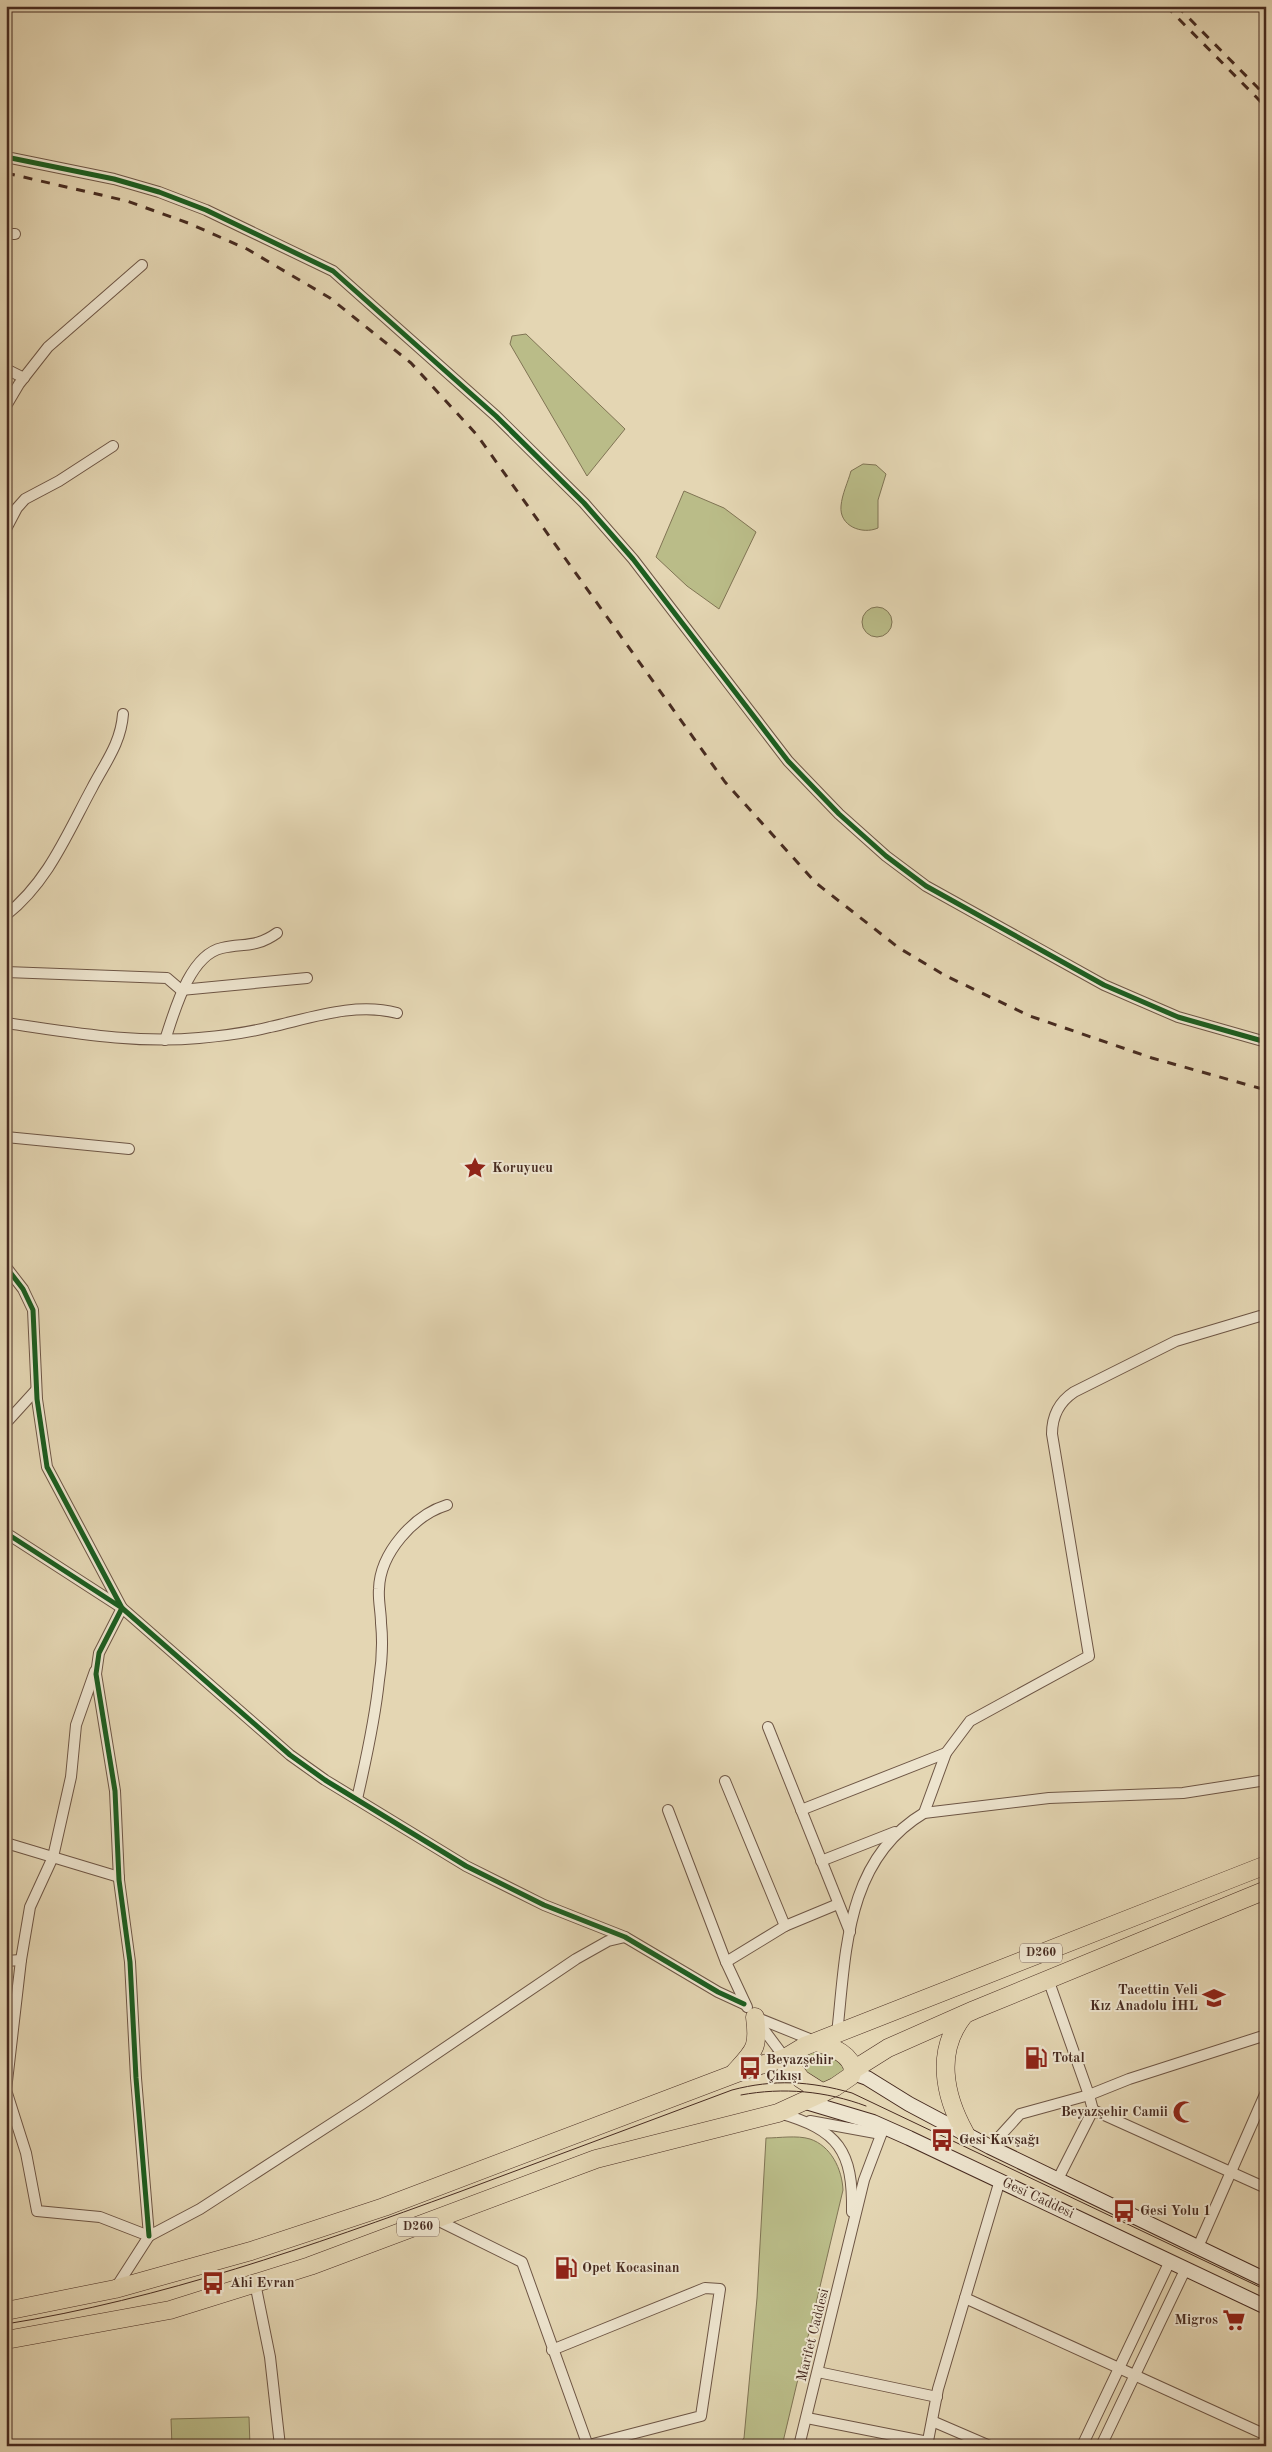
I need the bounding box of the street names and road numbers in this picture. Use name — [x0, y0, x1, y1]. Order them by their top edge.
road number: D260 — [1020, 1944, 1062, 1962]
street label: Gesi Caddesi — [1000, 2175, 1076, 2221]
road number: D260 — [397, 2218, 439, 2236]
street label: Marifet Caddesi — [795, 2287, 831, 2383]

